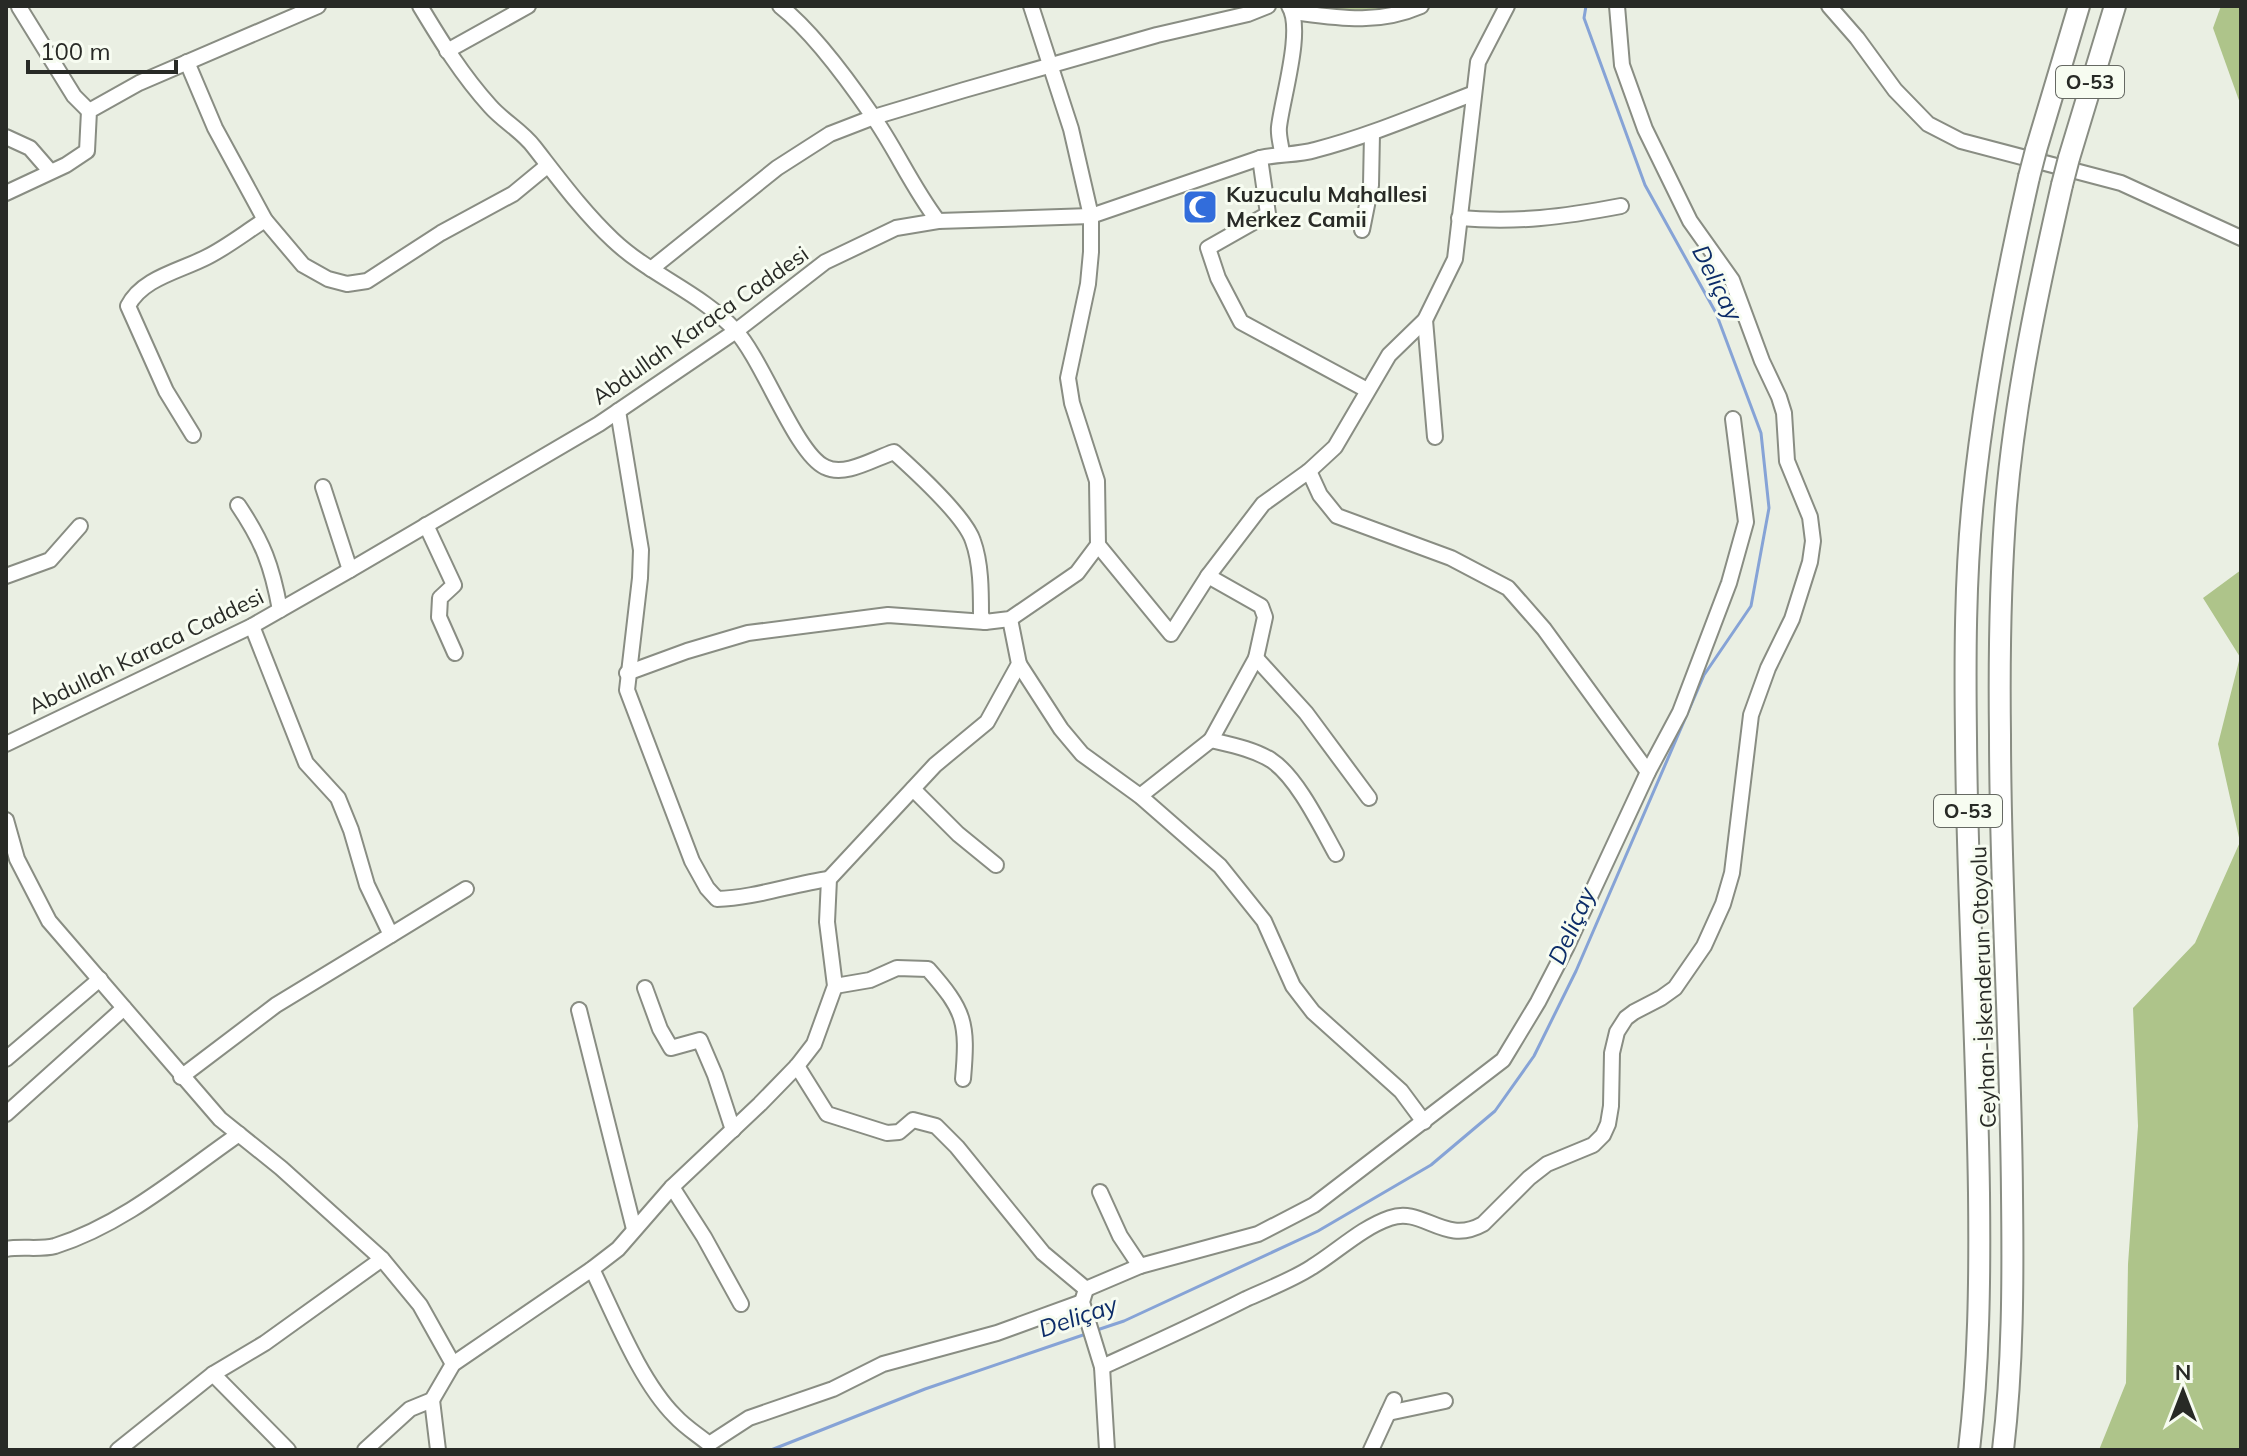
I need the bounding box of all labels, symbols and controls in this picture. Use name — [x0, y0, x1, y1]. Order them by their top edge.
scale bar — [28, 24, 176, 74]
text: 100 m — [40, 36, 111, 66]
road number: O-53 — [2056, 66, 2124, 98]
place label: Kuzuculu Mahallesi Merkez Camii — [1226, 180, 1427, 233]
mosque icon: Kuzuculu Mahallesi Merkez Camii — [1181, 188, 1219, 226]
street label: Abdullah Karaca Caddesi — [586, 240, 814, 410]
water label: Deliçay — [1686, 240, 1750, 327]
street label: Abdullah Karaca Caddesi — [24, 582, 268, 720]
road number: O-53 — [1934, 795, 2002, 827]
street label: Ceyhan-İskenderun Otoyolu — [1964, 846, 2002, 1128]
water label: Deliçay — [1541, 881, 1602, 969]
water label: Deliçay — [1034, 1288, 1122, 1343]
north arrow — [2143, 1352, 2223, 1432]
text: N — [2175, 1358, 2191, 1386]

